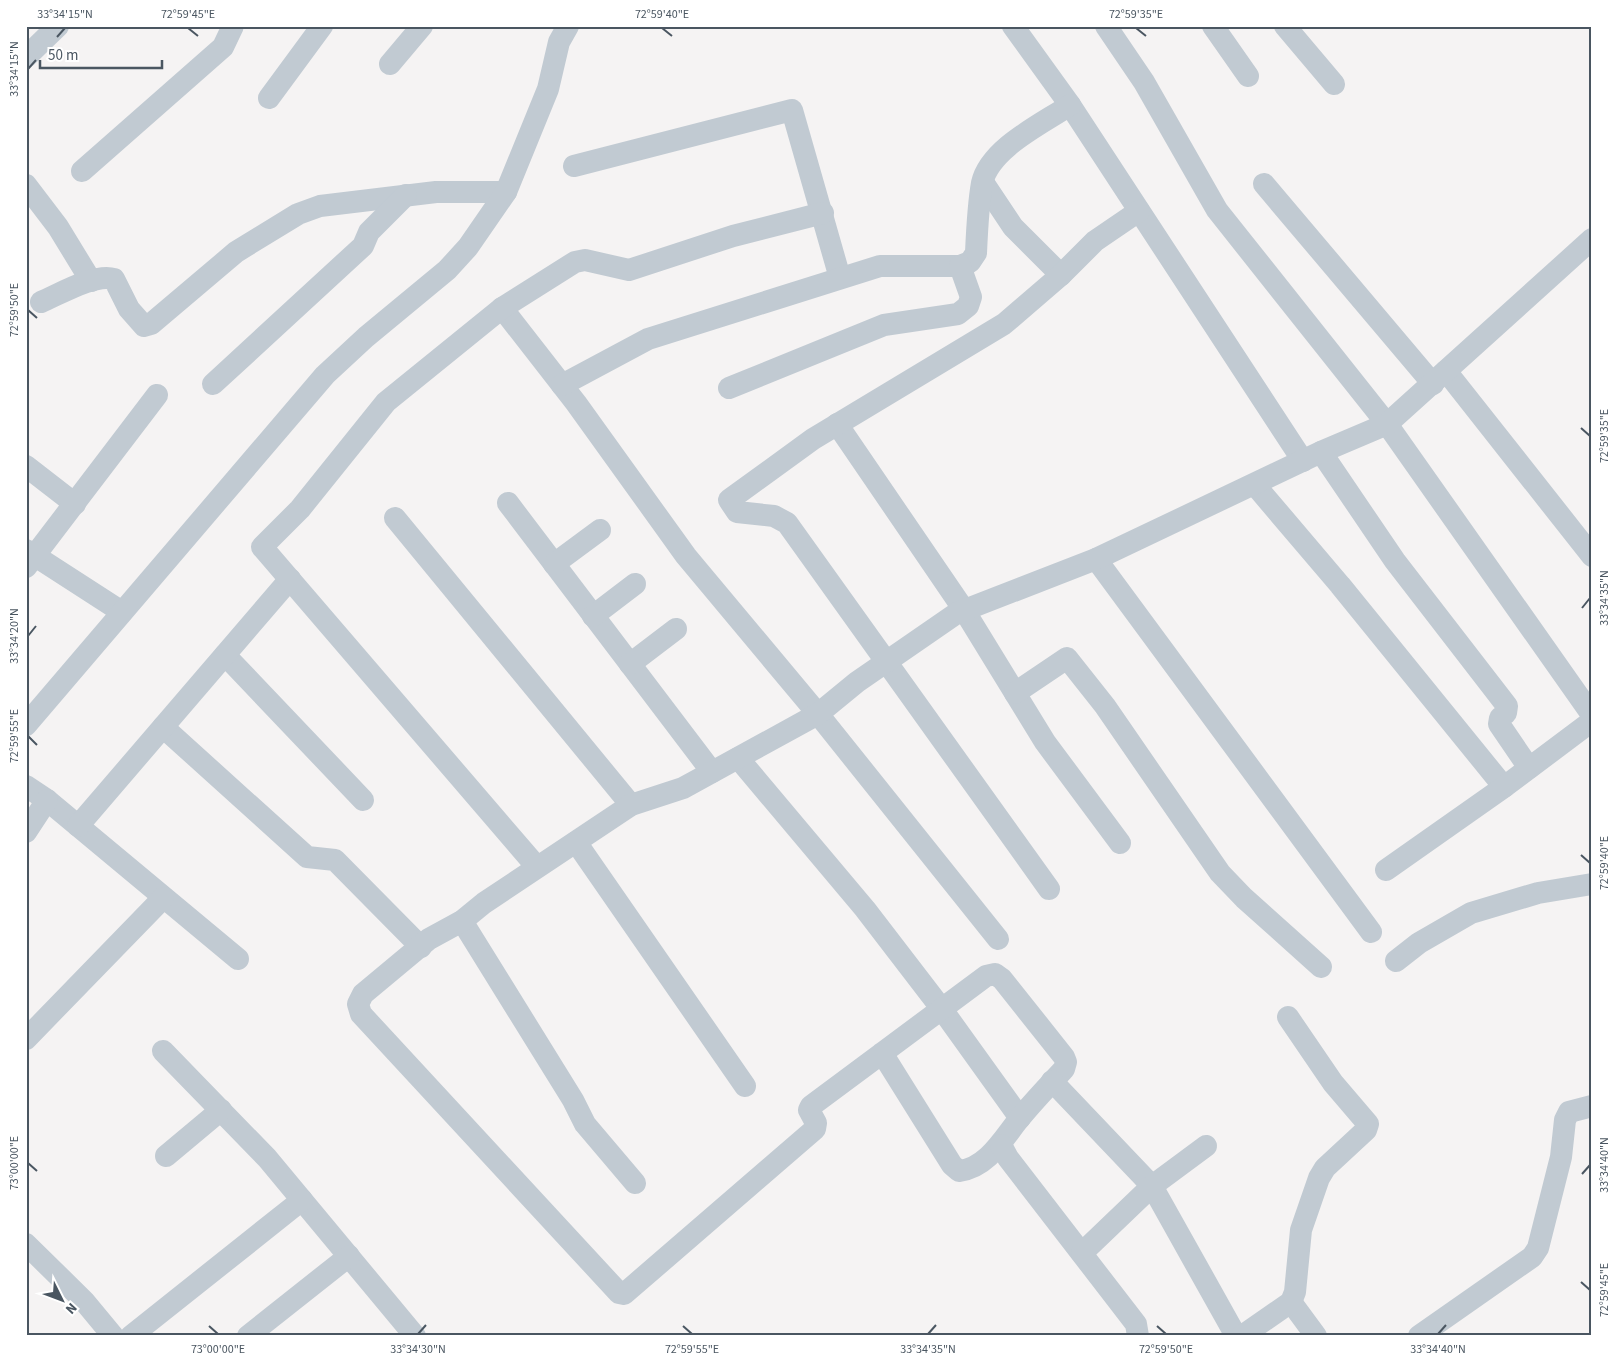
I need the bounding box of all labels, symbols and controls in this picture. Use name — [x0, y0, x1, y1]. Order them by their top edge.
text: 33°34'15"N — [37, 6, 93, 23]
text: 72°59'45"E — [161, 6, 215, 23]
text: 72°59'40"E — [635, 6, 689, 23]
text: 72°59'35"E — [1109, 6, 1163, 23]
scale bar — [40, 38, 162, 70]
text: 33°34'15"N — [6, 41, 23, 97]
text: 50 m — [48, 45, 78, 66]
text: 72°59'50"E — [6, 283, 23, 337]
text: 72°59'35"E — [1596, 409, 1613, 463]
text: 33°34'35"N — [1596, 570, 1613, 626]
text: 33°34'20"N — [6, 608, 23, 664]
text: 72°59'55"E — [6, 709, 23, 763]
text: 72°59'40"E — [1596, 836, 1613, 890]
text: 73°00'00"E — [6, 1136, 23, 1190]
text: 33°34'40"N — [1596, 1137, 1613, 1193]
text: 72°59'45"E — [1596, 1263, 1613, 1317]
north arrow — [38, 1274, 88, 1324]
text: N — [60, 1298, 81, 1318]
text: 73°00'00"E — [191, 1341, 245, 1358]
text: 33°34'30"N — [390, 1341, 446, 1358]
text: 72°59'55"E — [665, 1341, 719, 1358]
text: 33°34'35"N — [900, 1341, 956, 1358]
text: 72°59'50"E — [1139, 1341, 1193, 1358]
text: 33°34'40"N — [1410, 1341, 1466, 1358]

